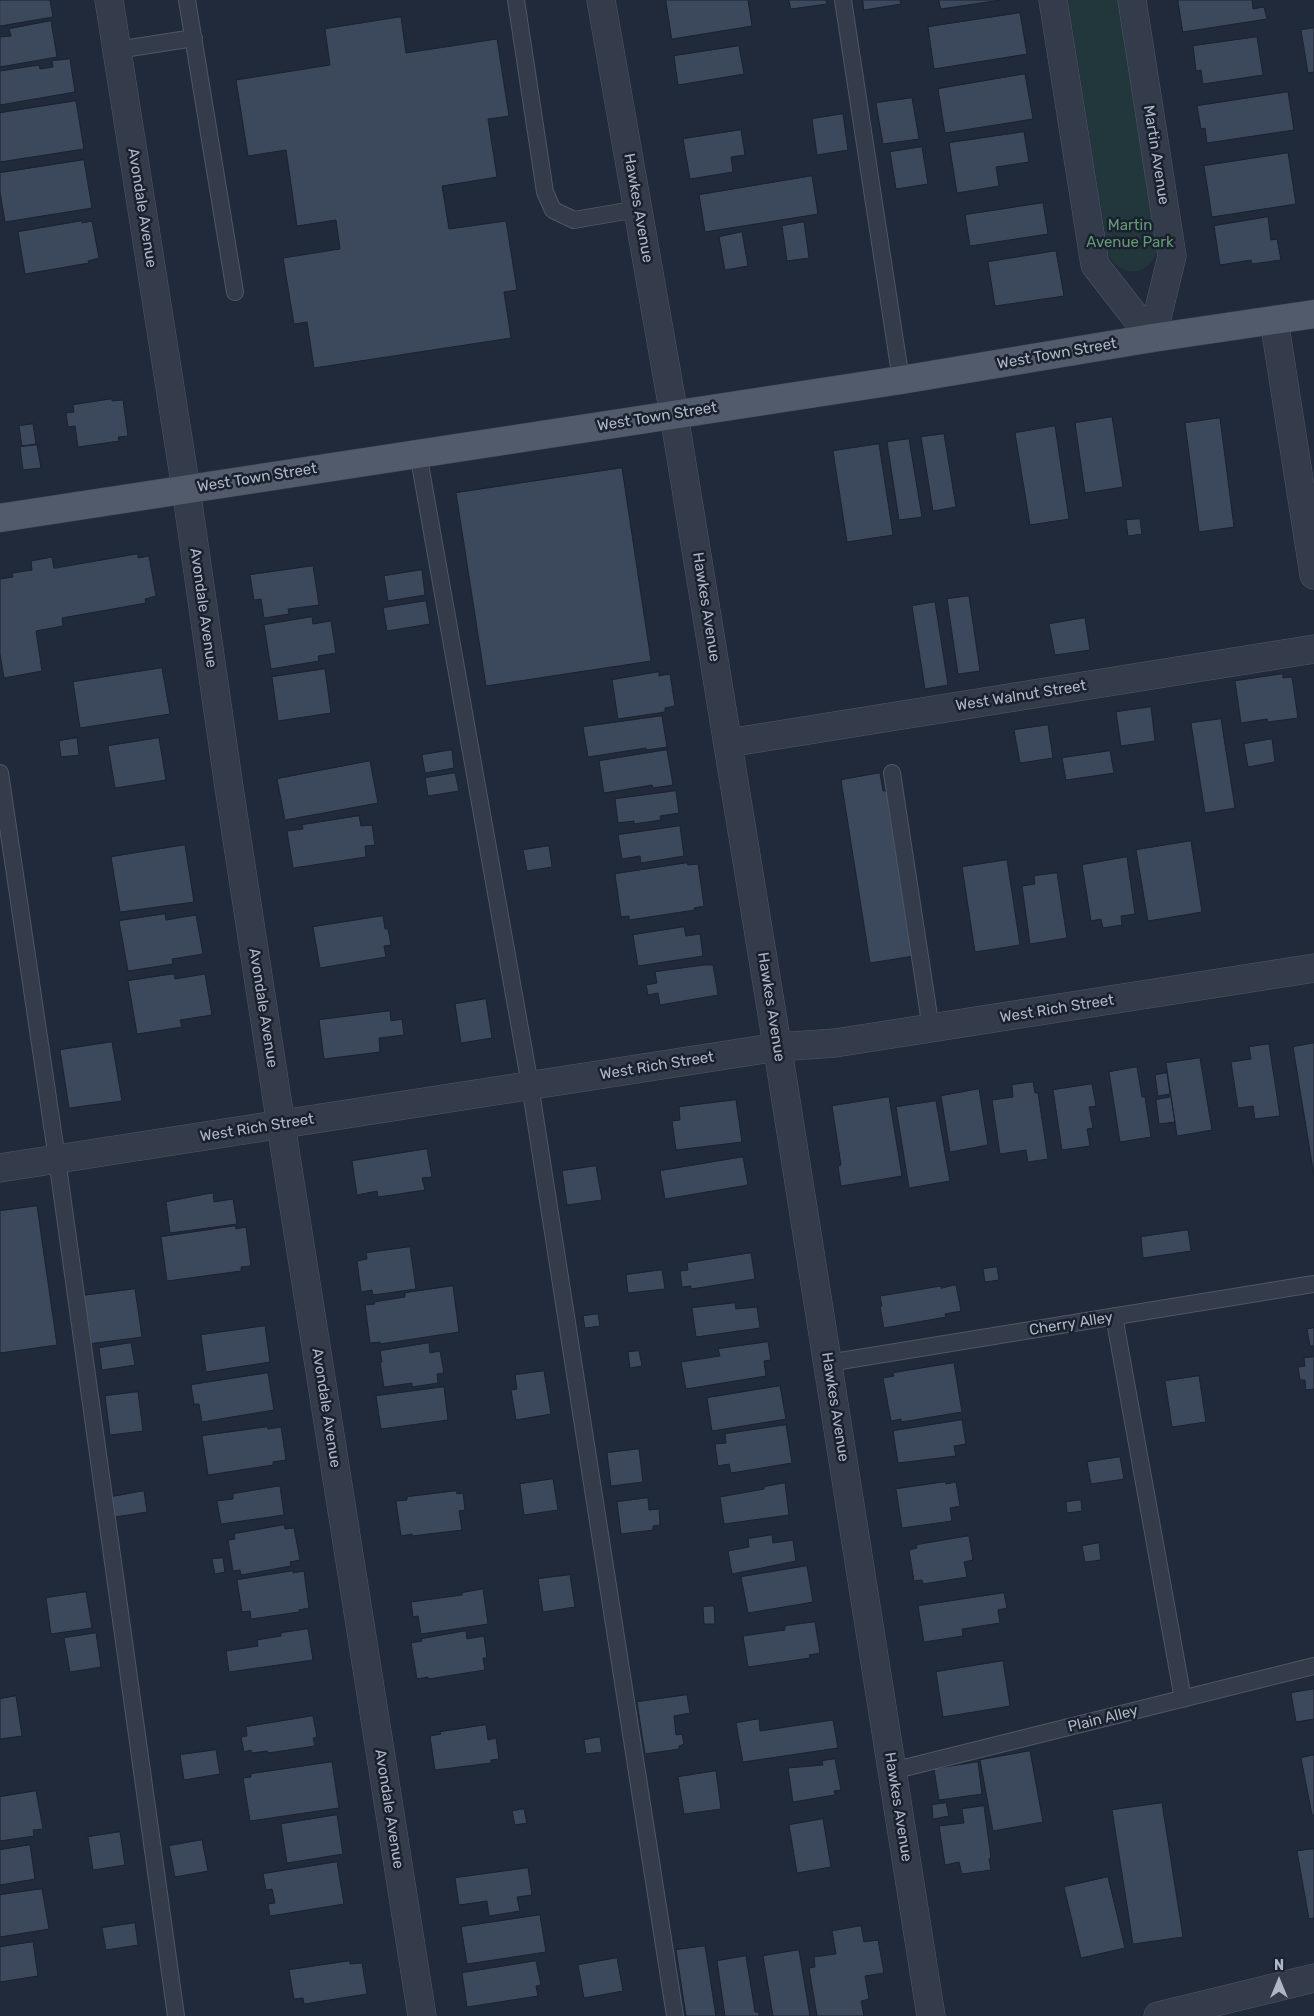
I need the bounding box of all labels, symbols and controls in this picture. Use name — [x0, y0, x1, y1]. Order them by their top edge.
street label: Martin Avenue — [1139, 104, 1173, 206]
street label: Avondale Avenue — [124, 147, 160, 269]
street label: Hawkes Avenue — [620, 152, 656, 264]
park label: Martin Avenue Park — [1086, 217, 1174, 252]
street label: West Town Street — [996, 335, 1118, 373]
street label: West Town Street — [596, 399, 718, 435]
street label: West Town Street — [196, 460, 318, 496]
street label: Avondale Avenue — [186, 547, 220, 669]
street label: Hawkes Avenue — [688, 551, 724, 663]
street label: West Walnut Street — [954, 677, 1088, 715]
street label: Avondale Avenue — [245, 947, 281, 1069]
street label: Hawkes Avenue — [753, 951, 789, 1063]
street label: West Rich Street — [999, 991, 1115, 1027]
street label: West Rich Street — [599, 1048, 715, 1084]
street label: West Rich Street — [199, 1110, 315, 1146]
street label: Cherry Alley — [1028, 1308, 1114, 1340]
street label: Avondale Avenue — [308, 1347, 344, 1469]
street label: Hawkes Avenue — [817, 1351, 853, 1463]
street label: Plain Alley — [1066, 1702, 1140, 1736]
street label: Avondale Avenue — [371, 1748, 407, 1870]
street label: Hawkes Avenue — [880, 1751, 916, 1863]
north arrow — [1254, 1956, 1304, 2006]
text: N — [1274, 1957, 1284, 1974]

